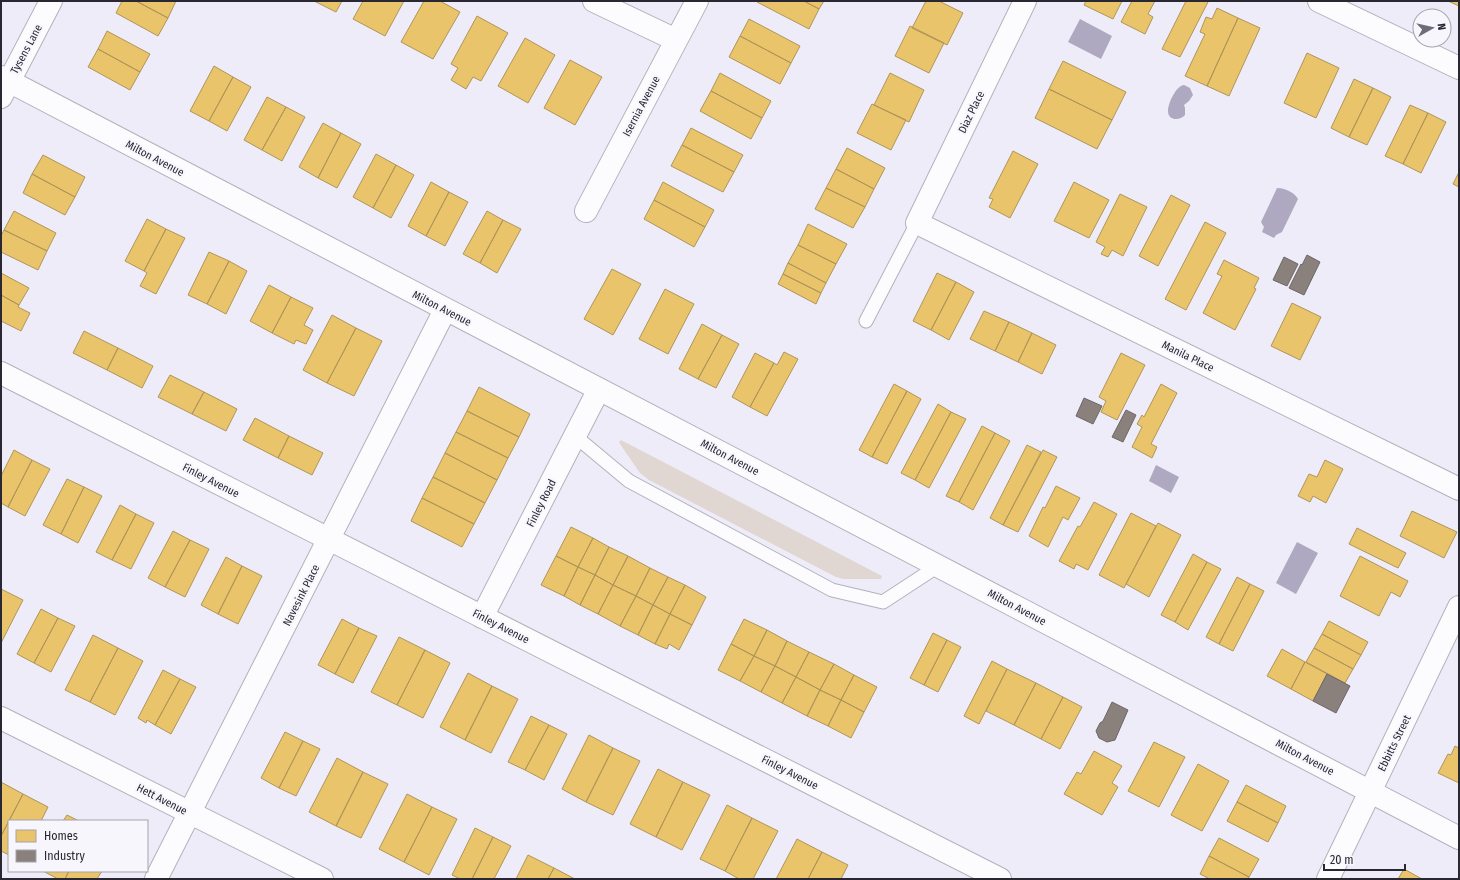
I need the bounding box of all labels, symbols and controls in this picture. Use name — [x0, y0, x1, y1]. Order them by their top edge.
north arrow — [1412, 8, 1452, 48]
street label: Tysens Lane — [8, 22, 45, 76]
text: N — [1435, 23, 1448, 31]
street label: Isernia Avenue — [620, 74, 663, 139]
street label: Diaz Place — [956, 89, 987, 135]
street label: Milton Avenue — [123, 138, 186, 179]
street label: Milton Avenue — [410, 288, 473, 329]
street label: Manila Place — [1160, 338, 1216, 375]
street label: Milton Avenue — [698, 437, 761, 478]
street label: Finley Avenue — [180, 461, 241, 500]
street label: Finley Road — [524, 477, 559, 529]
street label: Navesink Place — [280, 562, 322, 628]
street label: Milton Avenue — [985, 587, 1048, 628]
street label: Finley Avenue — [470, 607, 531, 646]
street label: Ebbitts Street — [1375, 713, 1414, 774]
street label: Milton Avenue — [1273, 737, 1336, 778]
street label: Finley Avenue — [759, 753, 820, 792]
street label: Hett Avenue — [134, 781, 189, 818]
legend — [8, 820, 148, 872]
text: Homes — [44, 829, 78, 843]
scale bar — [1324, 846, 1405, 872]
text: Industry — [44, 849, 85, 863]
text: 20 m — [1330, 853, 1354, 867]

